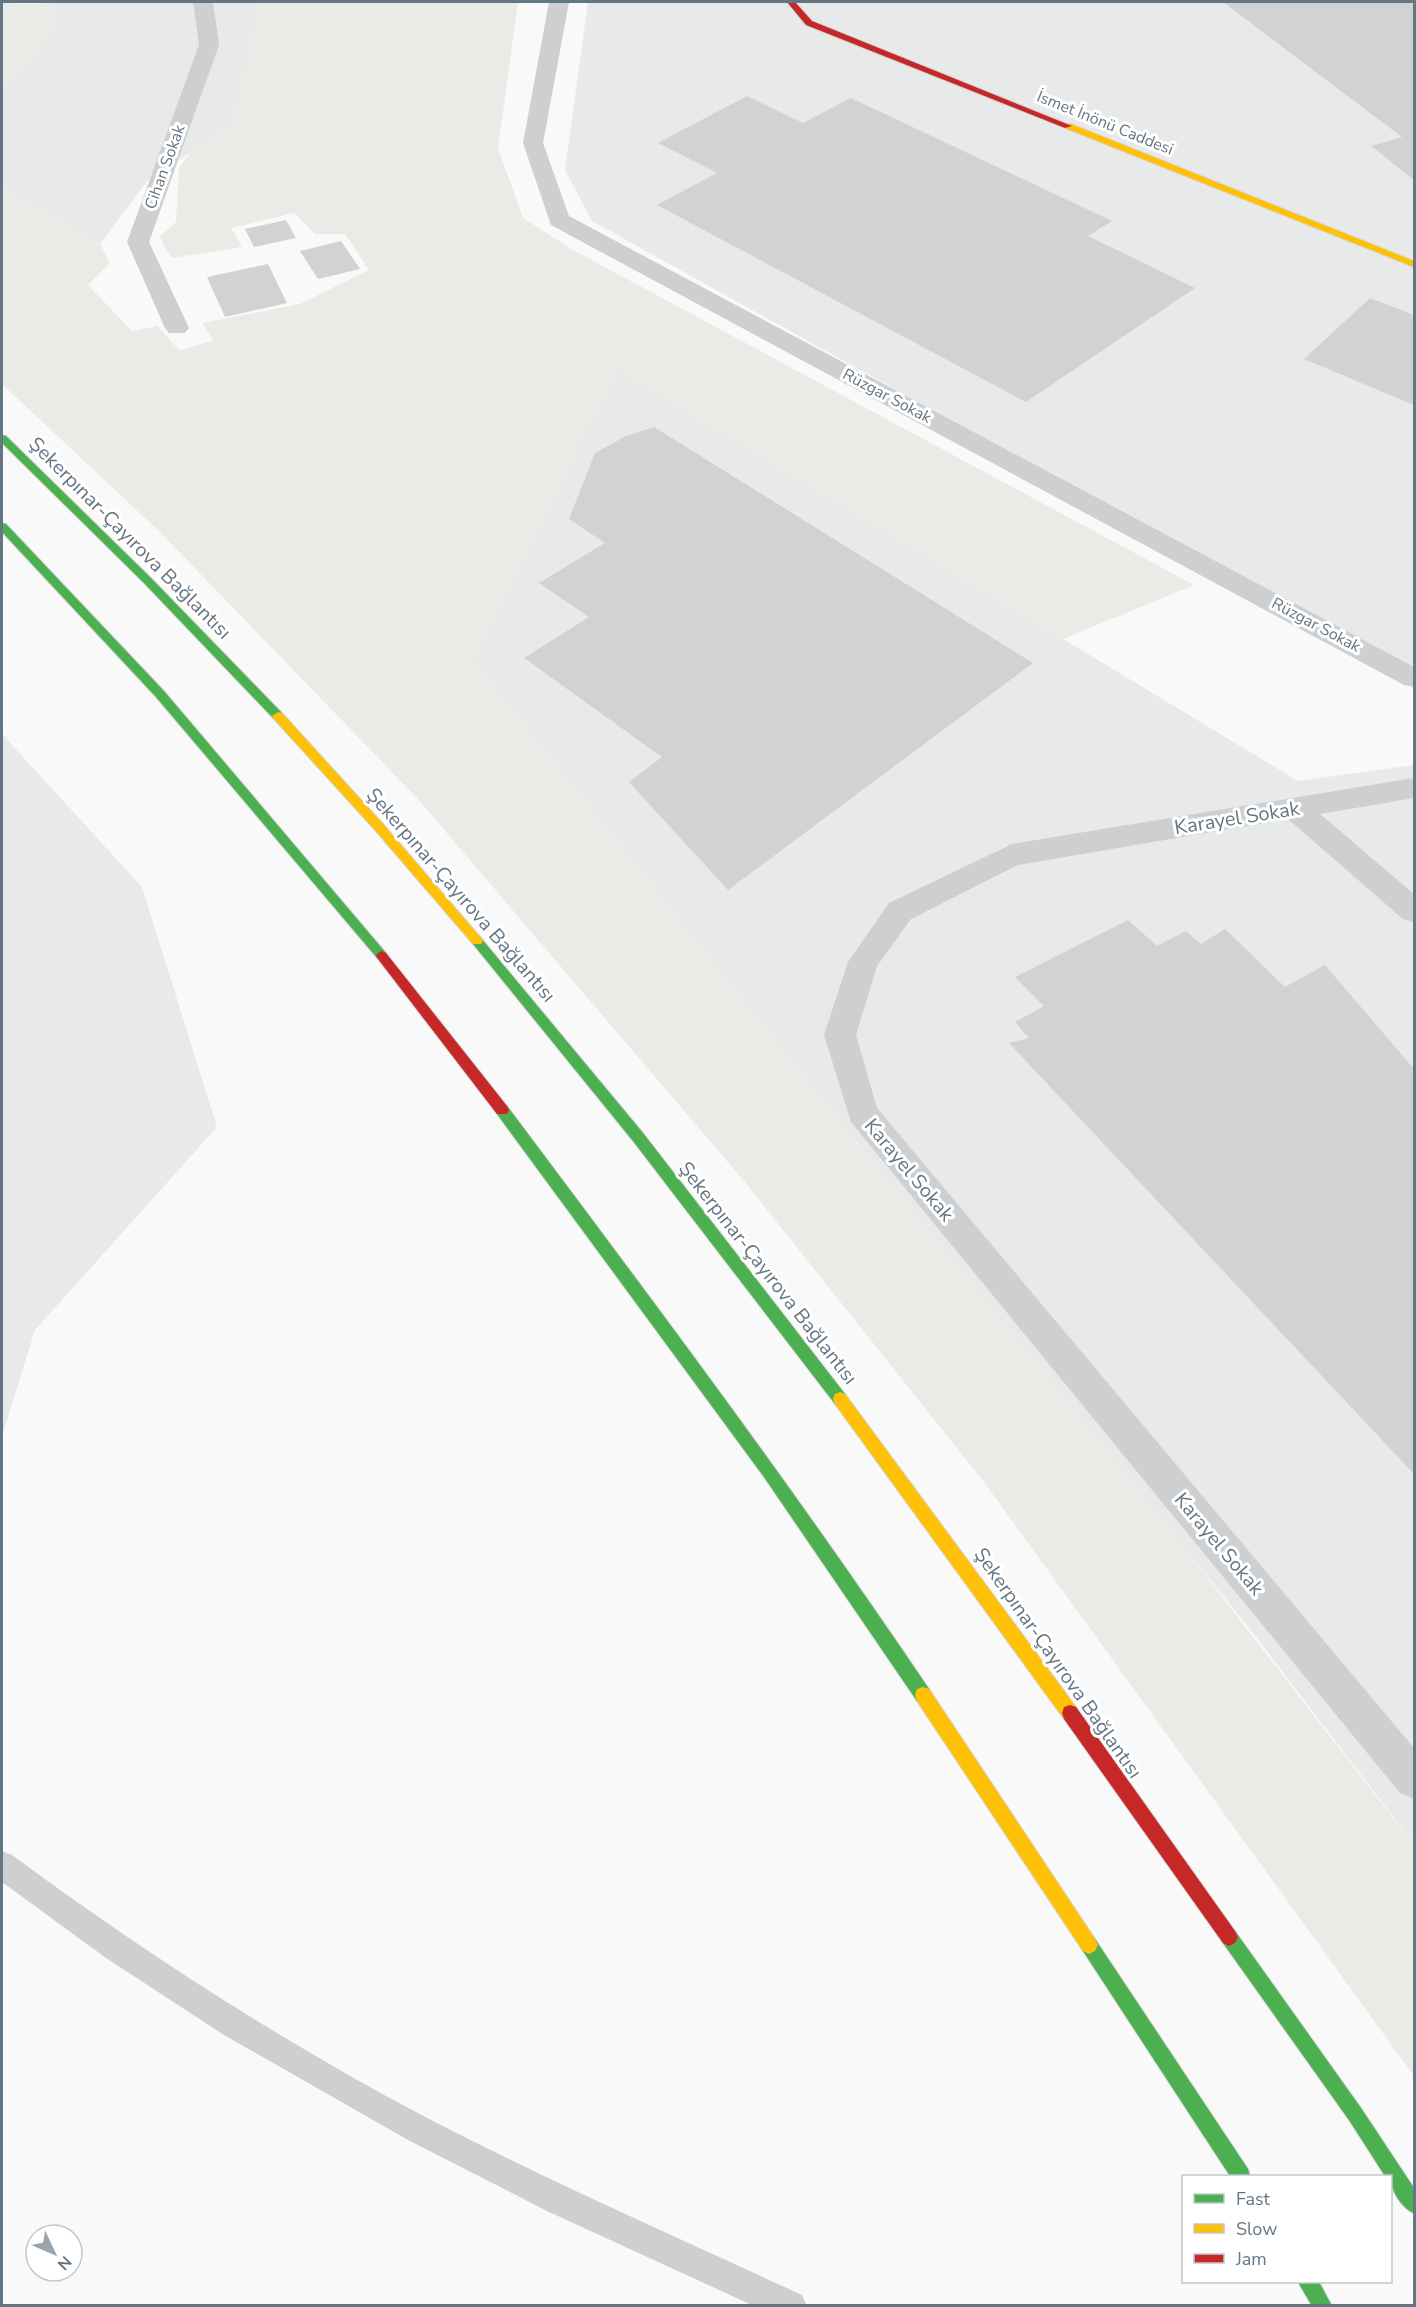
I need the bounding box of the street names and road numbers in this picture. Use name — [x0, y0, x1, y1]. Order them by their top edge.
street label: İsmet İnönü Caddesi — [1033, 86, 1177, 160]
street label: Cihan Sokak — [140, 121, 191, 212]
street label: Rüzgar Sokak — [839, 363, 936, 429]
street label: Şekerpınar-Çayırova Bağlantısı — [23, 431, 237, 645]
street label: Rüzgar Sokak — [1268, 592, 1365, 658]
street label: Şekerpınar-Çayırova Bağlantısı — [360, 782, 562, 1008]
street label: Karayel Sokak — [1172, 795, 1303, 841]
street label: Karayel Sokak — [858, 1113, 961, 1228]
street label: Şekerpınar-Çayırova Bağlantısı — [672, 1156, 864, 1390]
street label: Karayel Sokak — [1168, 1487, 1271, 1602]
street label: Şekerpınar-Çayırova Bağlantısı — [968, 1542, 1148, 1784]

